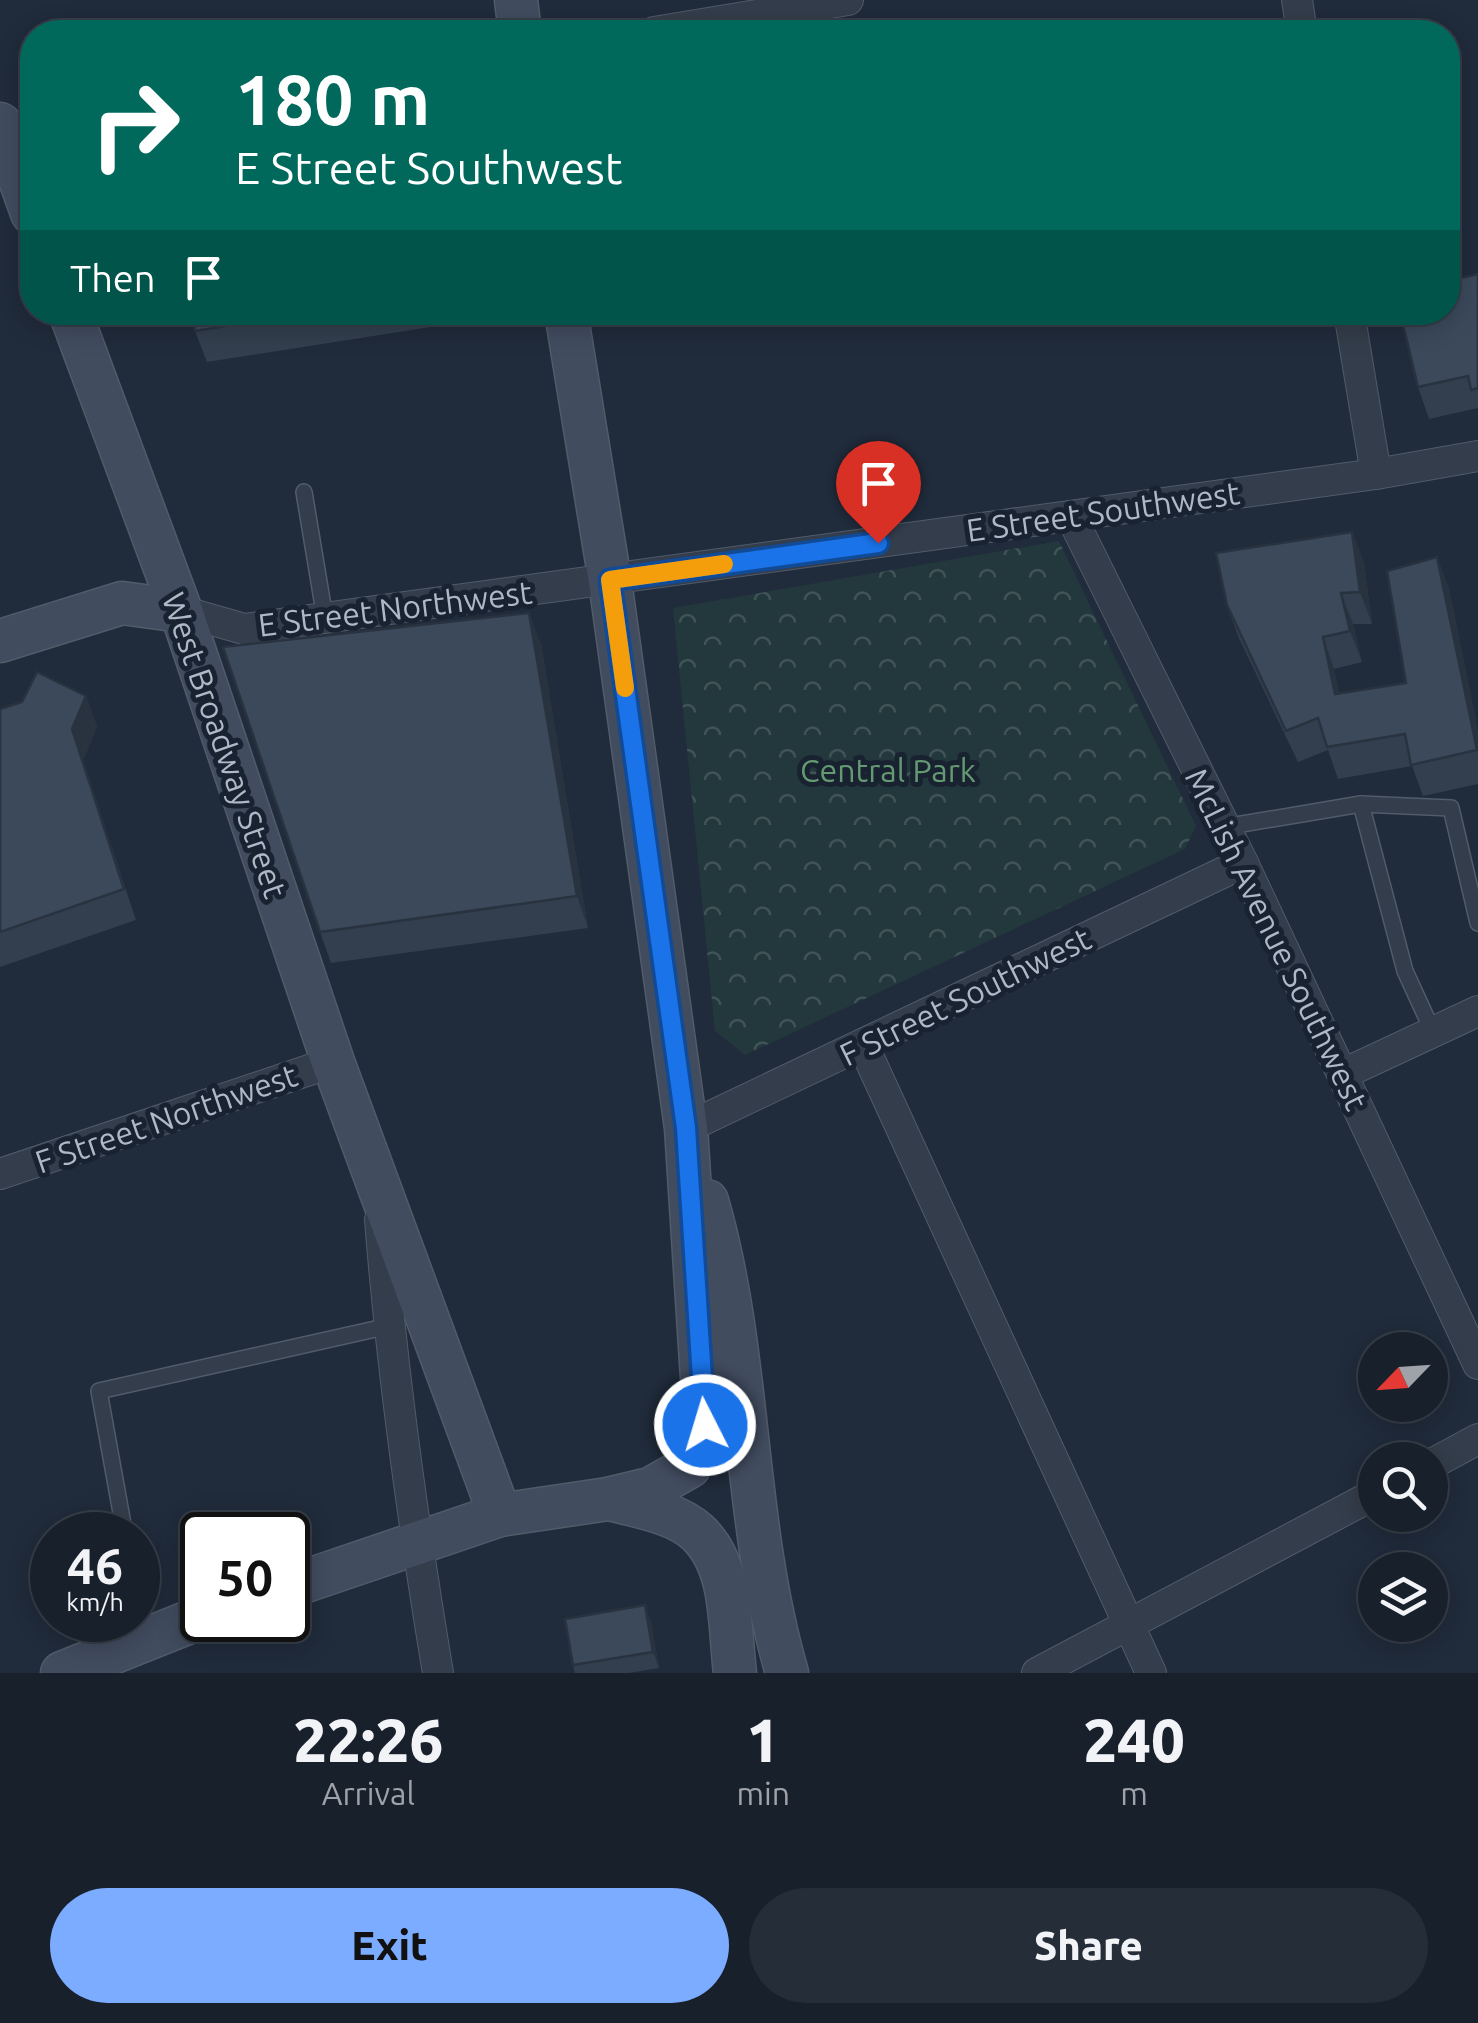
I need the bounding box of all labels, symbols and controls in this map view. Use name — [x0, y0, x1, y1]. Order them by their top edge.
icon: right — [70, 60, 200, 190]
text: 180 m — [235, 60, 430, 138]
text: E Street Southwest — [235, 142, 622, 193]
icon: arrive — [176, 250, 231, 305]
text: Then — [70, 257, 156, 299]
pin — [836, 441, 921, 544]
icon: arrive — [851, 456, 906, 511]
street label: E Street Southwest — [964, 474, 1242, 548]
street label: E Street Northwest — [256, 573, 534, 643]
street label: West Broadway Street — [156, 588, 294, 903]
park label: Central Park — [800, 752, 976, 788]
street label: McLish Avenue Southwest — [1179, 763, 1376, 1116]
street label: F Street Southwest — [834, 920, 1097, 1072]
street label: F Street Northwest — [30, 1056, 302, 1180]
north arrow — [1358, 1332, 1448, 1422]
map controls — [1358, 1332, 1448, 1642]
position arrow — [653, 1373, 757, 1477]
button: search — [1358, 1442, 1448, 1532]
speed limit sign: 50 — [180, 1512, 310, 1642]
text: 46 — [67, 1537, 123, 1593]
button: layers — [1358, 1552, 1448, 1642]
text: km/h — [66, 1588, 124, 1616]
text: 22:26 — [293, 1706, 443, 1773]
text: 1 — [746, 1706, 780, 1773]
text: 240 — [1083, 1706, 1185, 1773]
text: Arrival — [322, 1775, 415, 1811]
text: min — [736, 1775, 790, 1811]
text: m — [1120, 1775, 1148, 1811]
button: Exit — [50, 1888, 729, 2003]
button: Share — [749, 1888, 1428, 2003]

